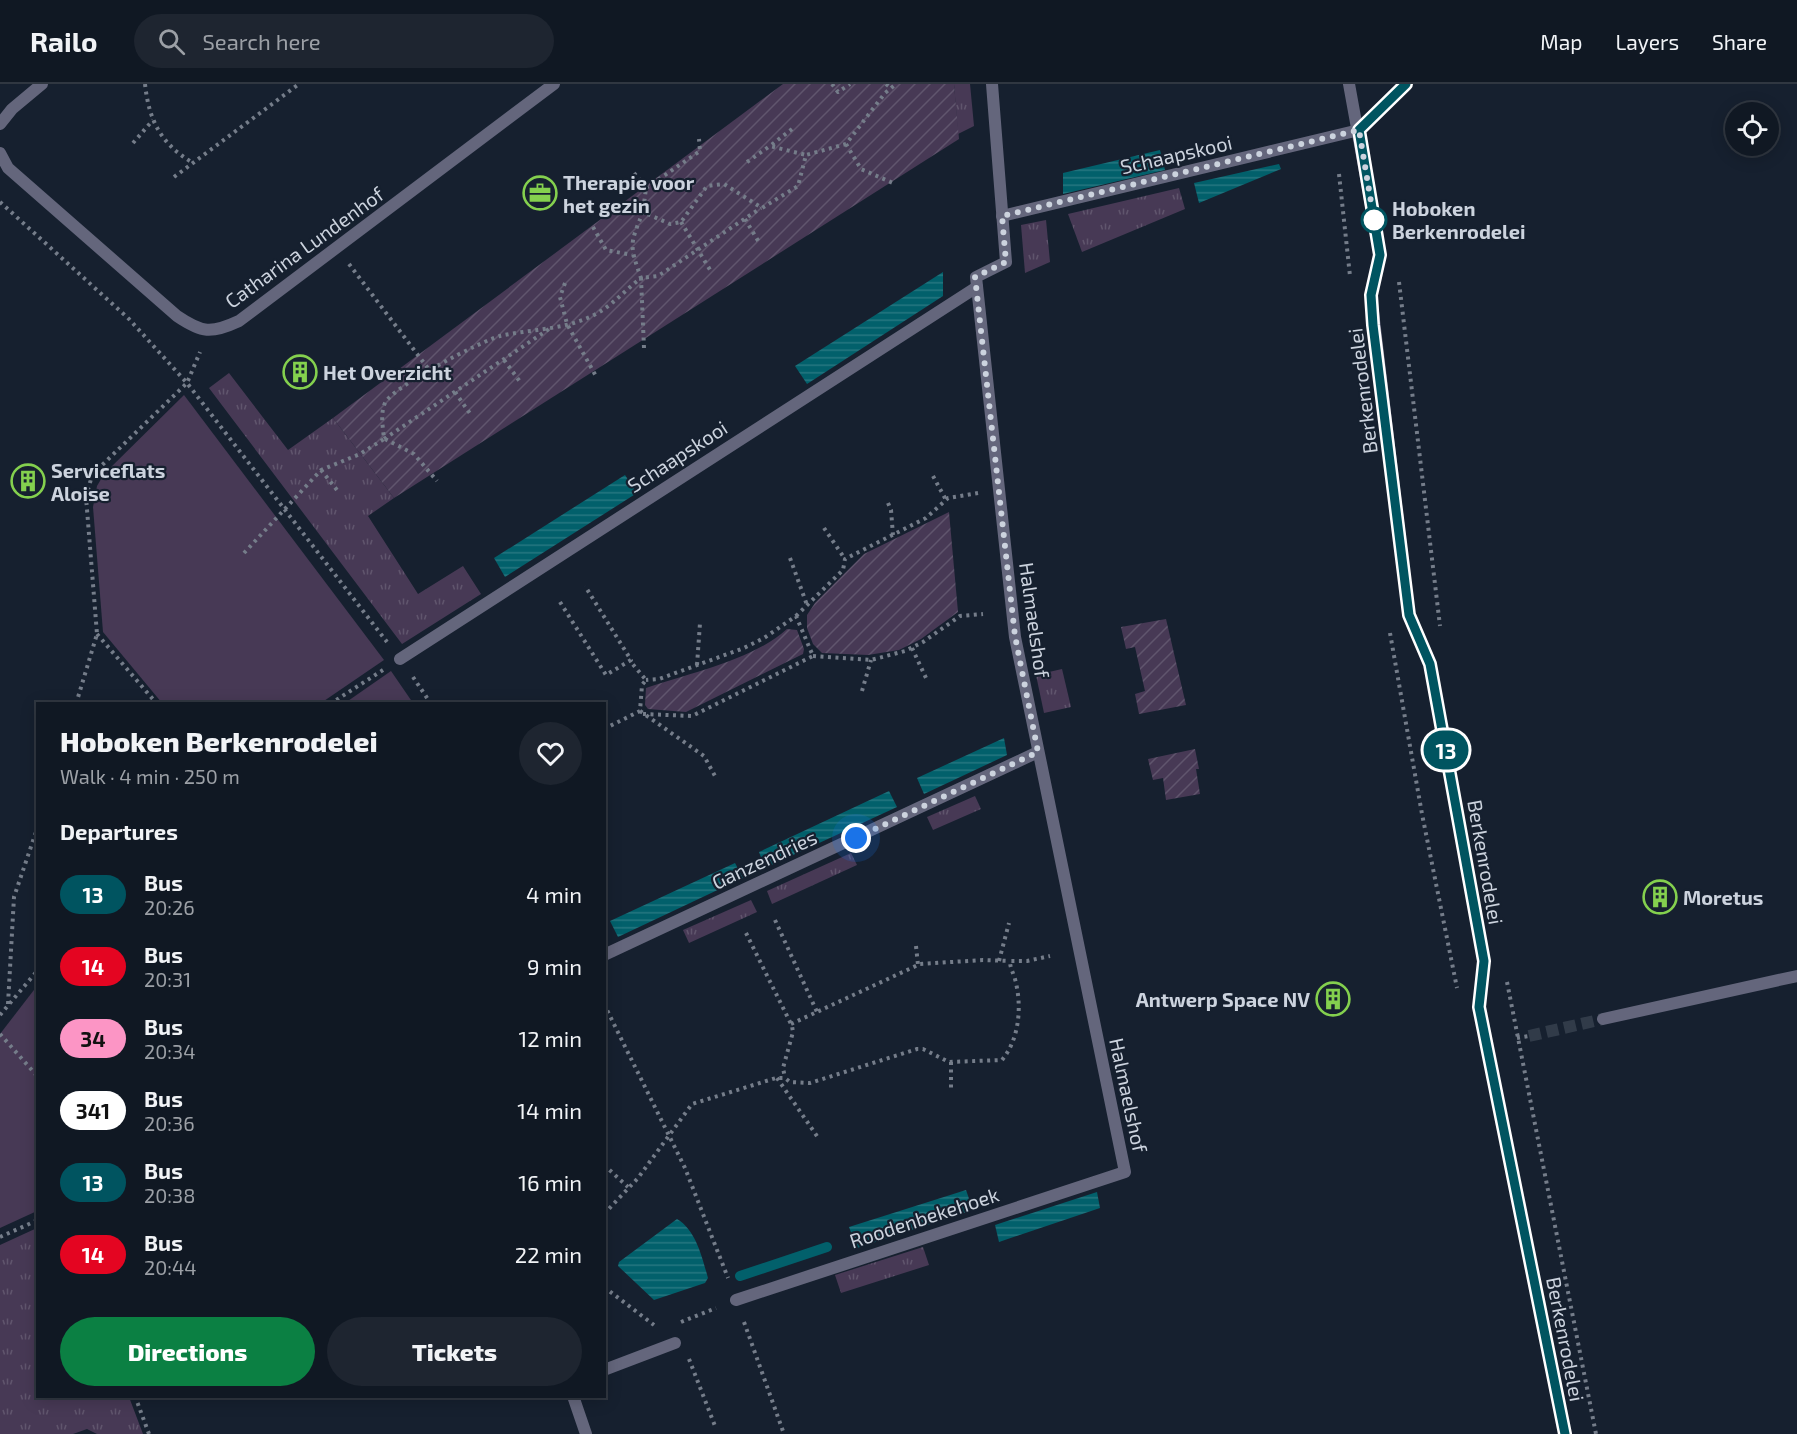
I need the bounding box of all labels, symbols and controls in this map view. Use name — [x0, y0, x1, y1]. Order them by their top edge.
search box — [134, 14, 554, 68]
text: Railo — [30, 24, 98, 58]
icon: search — [155, 25, 188, 58]
text: Search here — [203, 28, 321, 54]
text: Map — [1540, 29, 1582, 54]
text: Layers — [1615, 29, 1679, 54]
text: Share — [1712, 29, 1767, 54]
map controls — [1725, 102, 1779, 156]
button: locate — [1725, 102, 1779, 156]
street label: Schaapskooi — [1118, 129, 1234, 179]
place label: Therapie voor het gezin — [563, 170, 695, 217]
office icon: Therapie voor het gezin — [522, 175, 558, 211]
street label: Catharina Lundenhof — [220, 181, 388, 313]
place label: Hoboken Berkenrodelei — [1392, 196, 1525, 243]
marker: Hoboken Berkenrodelei — [1361, 207, 1387, 233]
street label: Berkenrodelei — [1342, 327, 1382, 455]
building icon: Het Overzicht — [282, 354, 318, 390]
place label: Het Overzicht — [323, 360, 452, 384]
street label: Schaapskooi — [623, 415, 731, 497]
place label: Serviceflats Aloise — [51, 458, 165, 505]
building icon: Serviceflats Aloise — [10, 463, 46, 499]
street label: Halmaelshof — [1015, 561, 1055, 680]
button: heart — [519, 722, 582, 785]
text: Hoboken Berkenrodelei — [60, 724, 378, 758]
line badge: 13 — [1419, 730, 1473, 770]
text: 13 — [1436, 738, 1456, 763]
text: Walk · 4 min · 250 m — [60, 764, 240, 788]
street label: Berkenrodelei — [1463, 798, 1509, 926]
text: Departures — [60, 818, 178, 844]
your location — [841, 823, 871, 853]
street label: Ganzendries — [708, 824, 820, 894]
text: Bus — [144, 869, 183, 895]
building icon: Moretus — [1642, 879, 1678, 915]
text: 4 min — [526, 881, 582, 907]
text: 13 — [83, 882, 103, 907]
place label: Moretus — [1683, 885, 1763, 909]
text: 20:26 — [144, 895, 195, 919]
text: Bus — [144, 941, 183, 967]
text: 9 min — [527, 953, 582, 979]
text: 14 — [82, 954, 104, 979]
text: 20:31 — [144, 967, 191, 991]
building icon: Antwerp Space NV — [1315, 981, 1351, 1017]
place label: Antwerp Space NV — [1136, 987, 1310, 1011]
text: Bus — [144, 1013, 183, 1039]
text: 12 min — [518, 1025, 582, 1051]
text: 34 — [80, 1026, 106, 1051]
street label: Halmaelshof — [1105, 1036, 1153, 1155]
text: 20:34 — [144, 1039, 195, 1063]
text: Bus — [144, 1085, 183, 1111]
text: 14 min — [517, 1097, 582, 1123]
text: 341 — [76, 1098, 110, 1123]
text: 20:36 — [144, 1111, 195, 1135]
text: Bus — [144, 1157, 183, 1183]
text: 16 min — [518, 1169, 582, 1195]
text: 13 — [83, 1170, 103, 1195]
street label: Roodenbekehoek — [846, 1182, 1002, 1252]
text: 20:38 — [144, 1183, 195, 1207]
text: Bus — [144, 1229, 183, 1255]
text: 22 min — [515, 1241, 582, 1267]
text: 14 — [82, 1242, 104, 1267]
text: 20:44 — [144, 1255, 197, 1279]
street label: Berkenrodelei — [1542, 1275, 1590, 1403]
button: Directions — [60, 1317, 315, 1386]
button: Tickets — [327, 1317, 582, 1386]

